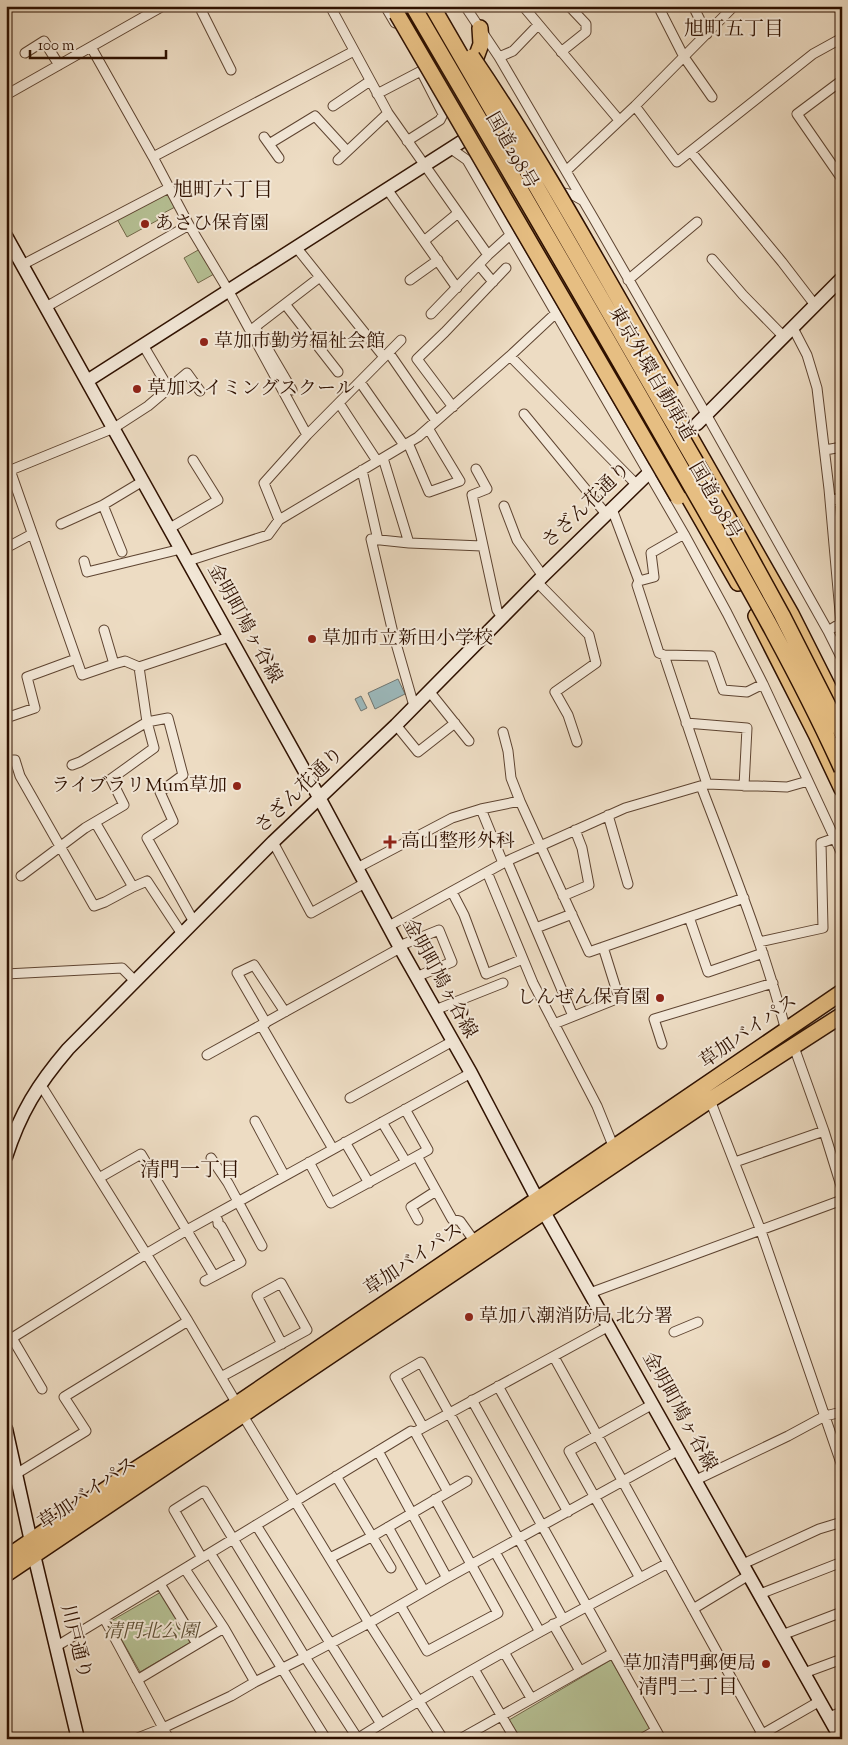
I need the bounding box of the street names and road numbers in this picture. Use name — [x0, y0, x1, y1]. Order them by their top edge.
street label: 国道298号 — [478, 108, 544, 194]
street label: 東京外環自動車道 — [601, 301, 701, 447]
street label: さざん花通り — [537, 457, 637, 555]
street label: 国道298号 — [681, 458, 747, 544]
street label: 金明町鳩ヶ谷線 — [200, 559, 288, 689]
street label: さざん花通り — [250, 742, 350, 840]
street label: 金明町鳩ヶ谷線 — [395, 914, 483, 1044]
street label: 草加バイパス — [695, 988, 803, 1076]
street label: 草加バイパス — [359, 1217, 469, 1303]
street label: 金明町鳩ヶ谷線 — [635, 1347, 723, 1477]
street label: 草加バイパス — [33, 1451, 143, 1537]
street label: 川戸通り — [53, 1602, 97, 1682]

